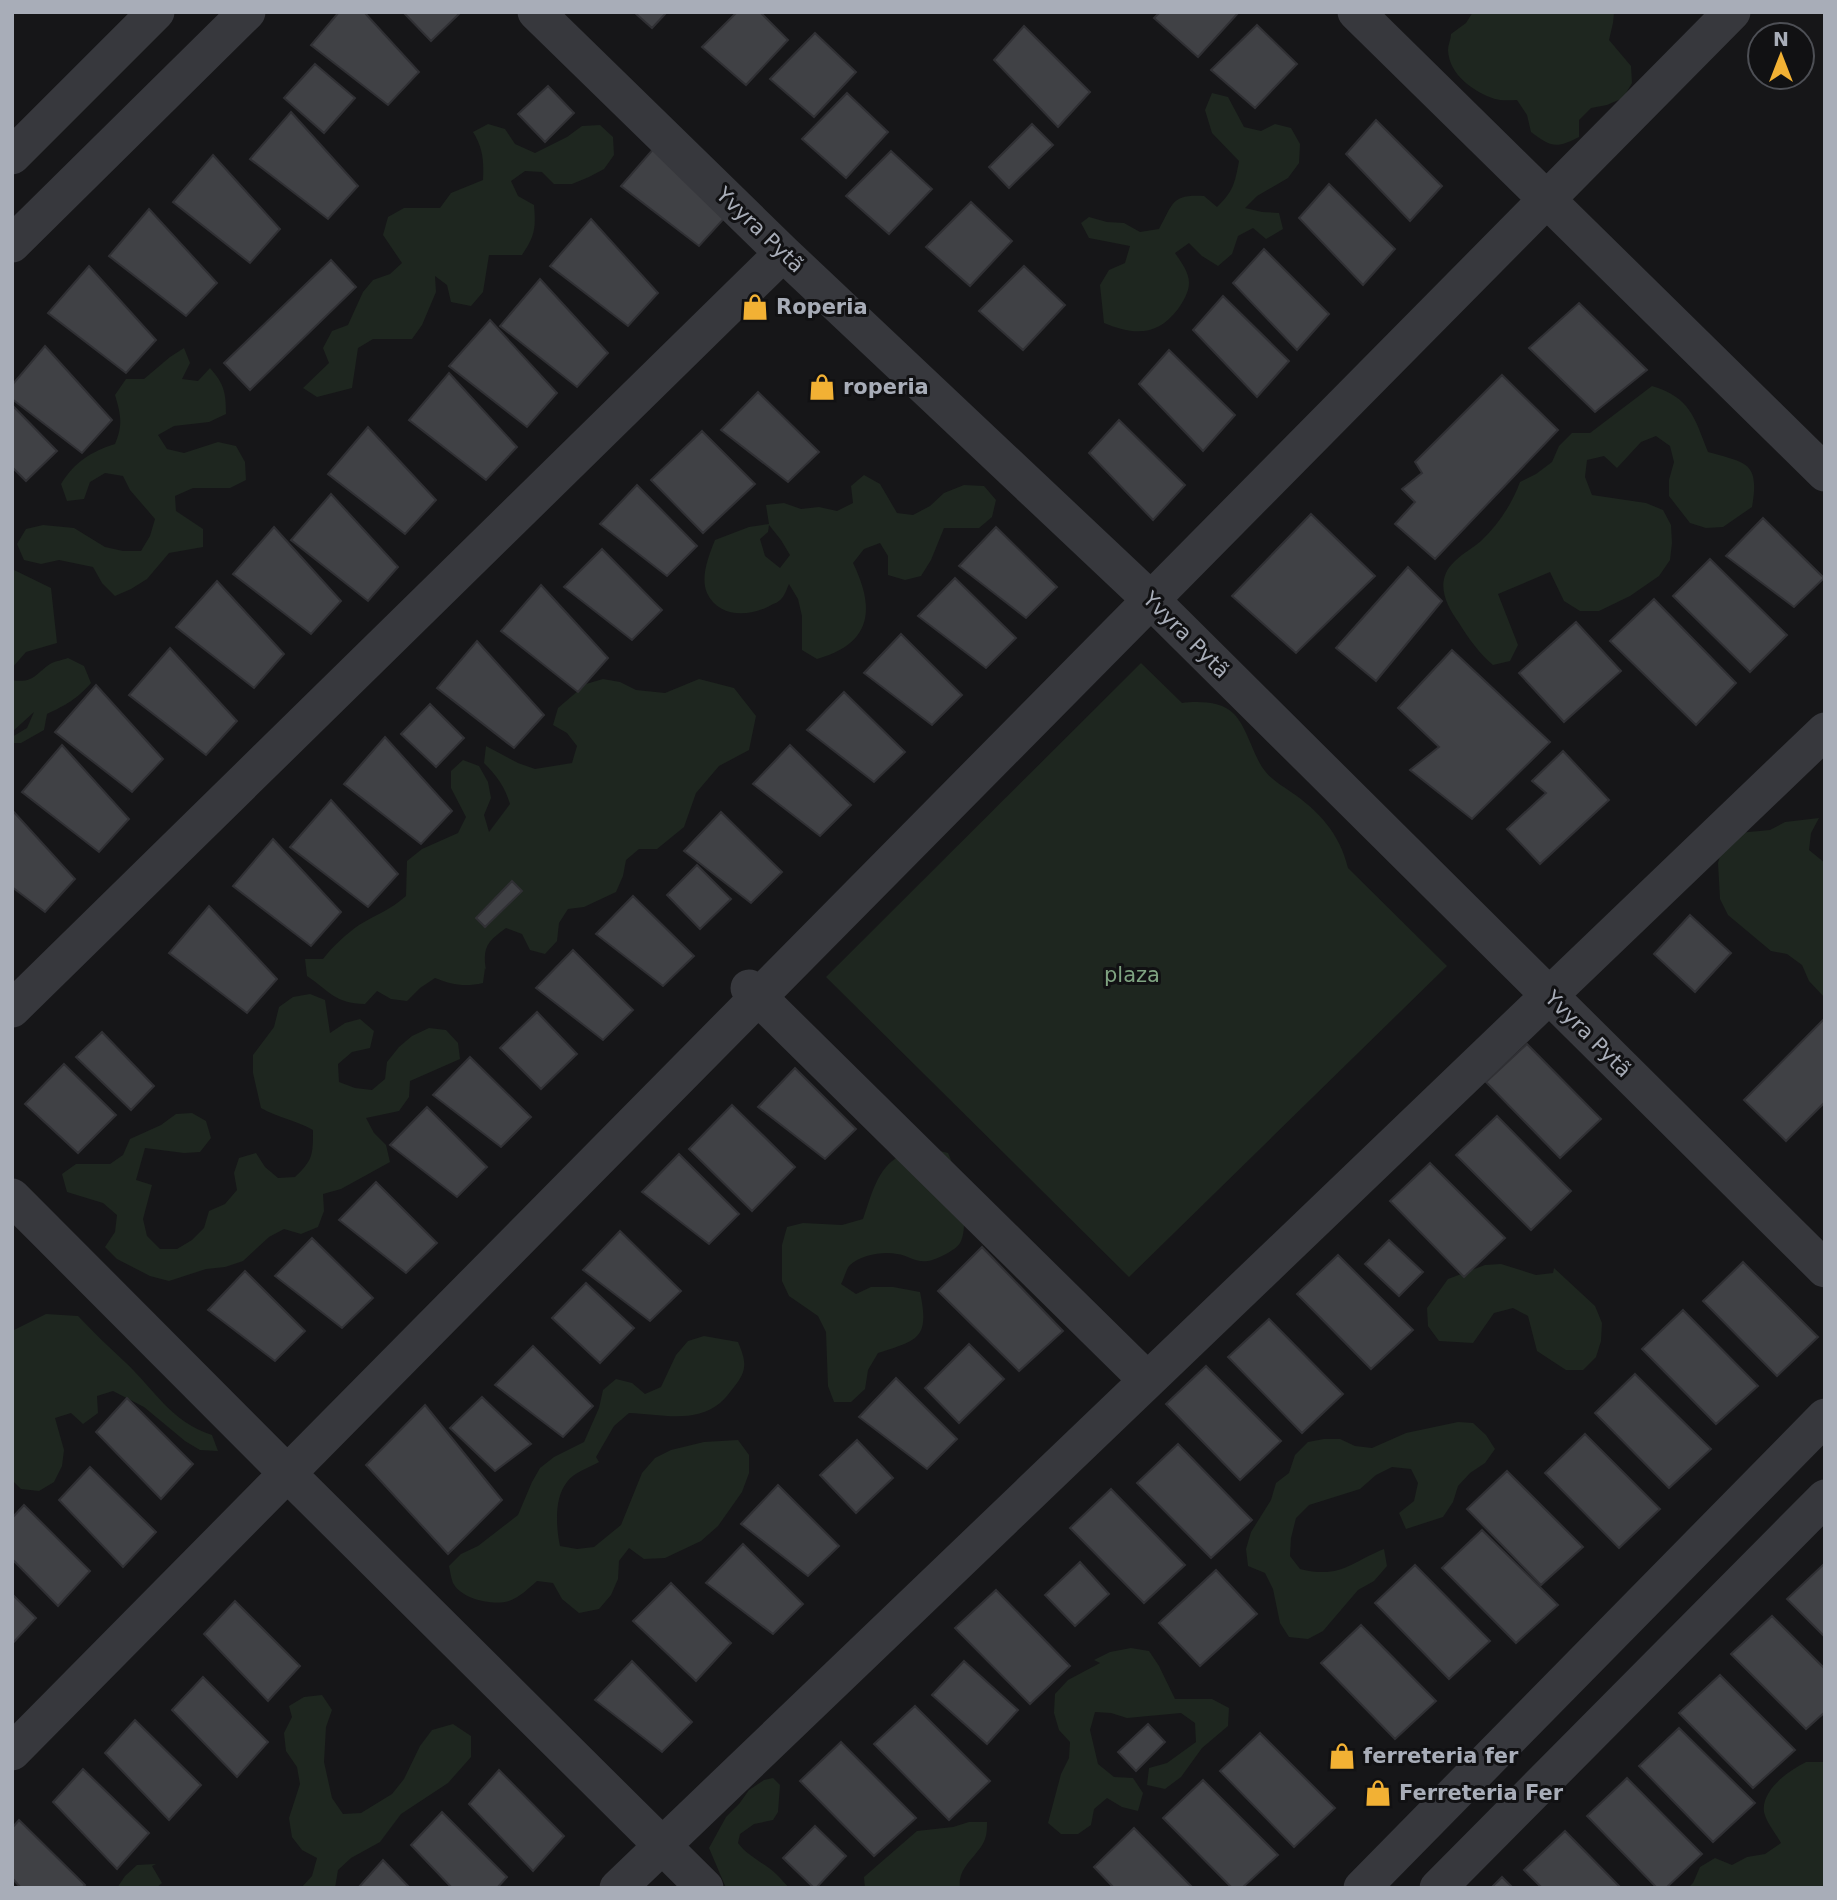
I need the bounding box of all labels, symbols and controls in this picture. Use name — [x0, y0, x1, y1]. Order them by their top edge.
north arrow — [1746, 21, 1816, 91]
text: N — [1773, 28, 1789, 50]
street label: Yvyra Pytã — [711, 182, 809, 278]
shop icon: Roperia — [740, 292, 770, 322]
place label: Roperia — [776, 295, 868, 319]
shop icon: roperia — [807, 372, 837, 402]
place label: roperia — [843, 375, 929, 399]
street label: Yvyra Pytã — [1137, 586, 1234, 683]
park label: plaza — [1104, 963, 1160, 987]
street label: Yvyra Pytã — [1539, 985, 1636, 1082]
shop icon: ferreteria fer — [1327, 1741, 1357, 1771]
place label: ferreteria fer — [1363, 1744, 1519, 1768]
shop icon: Ferreteria Fer — [1363, 1778, 1393, 1808]
place label: Ferreteria Fer — [1399, 1781, 1564, 1805]

